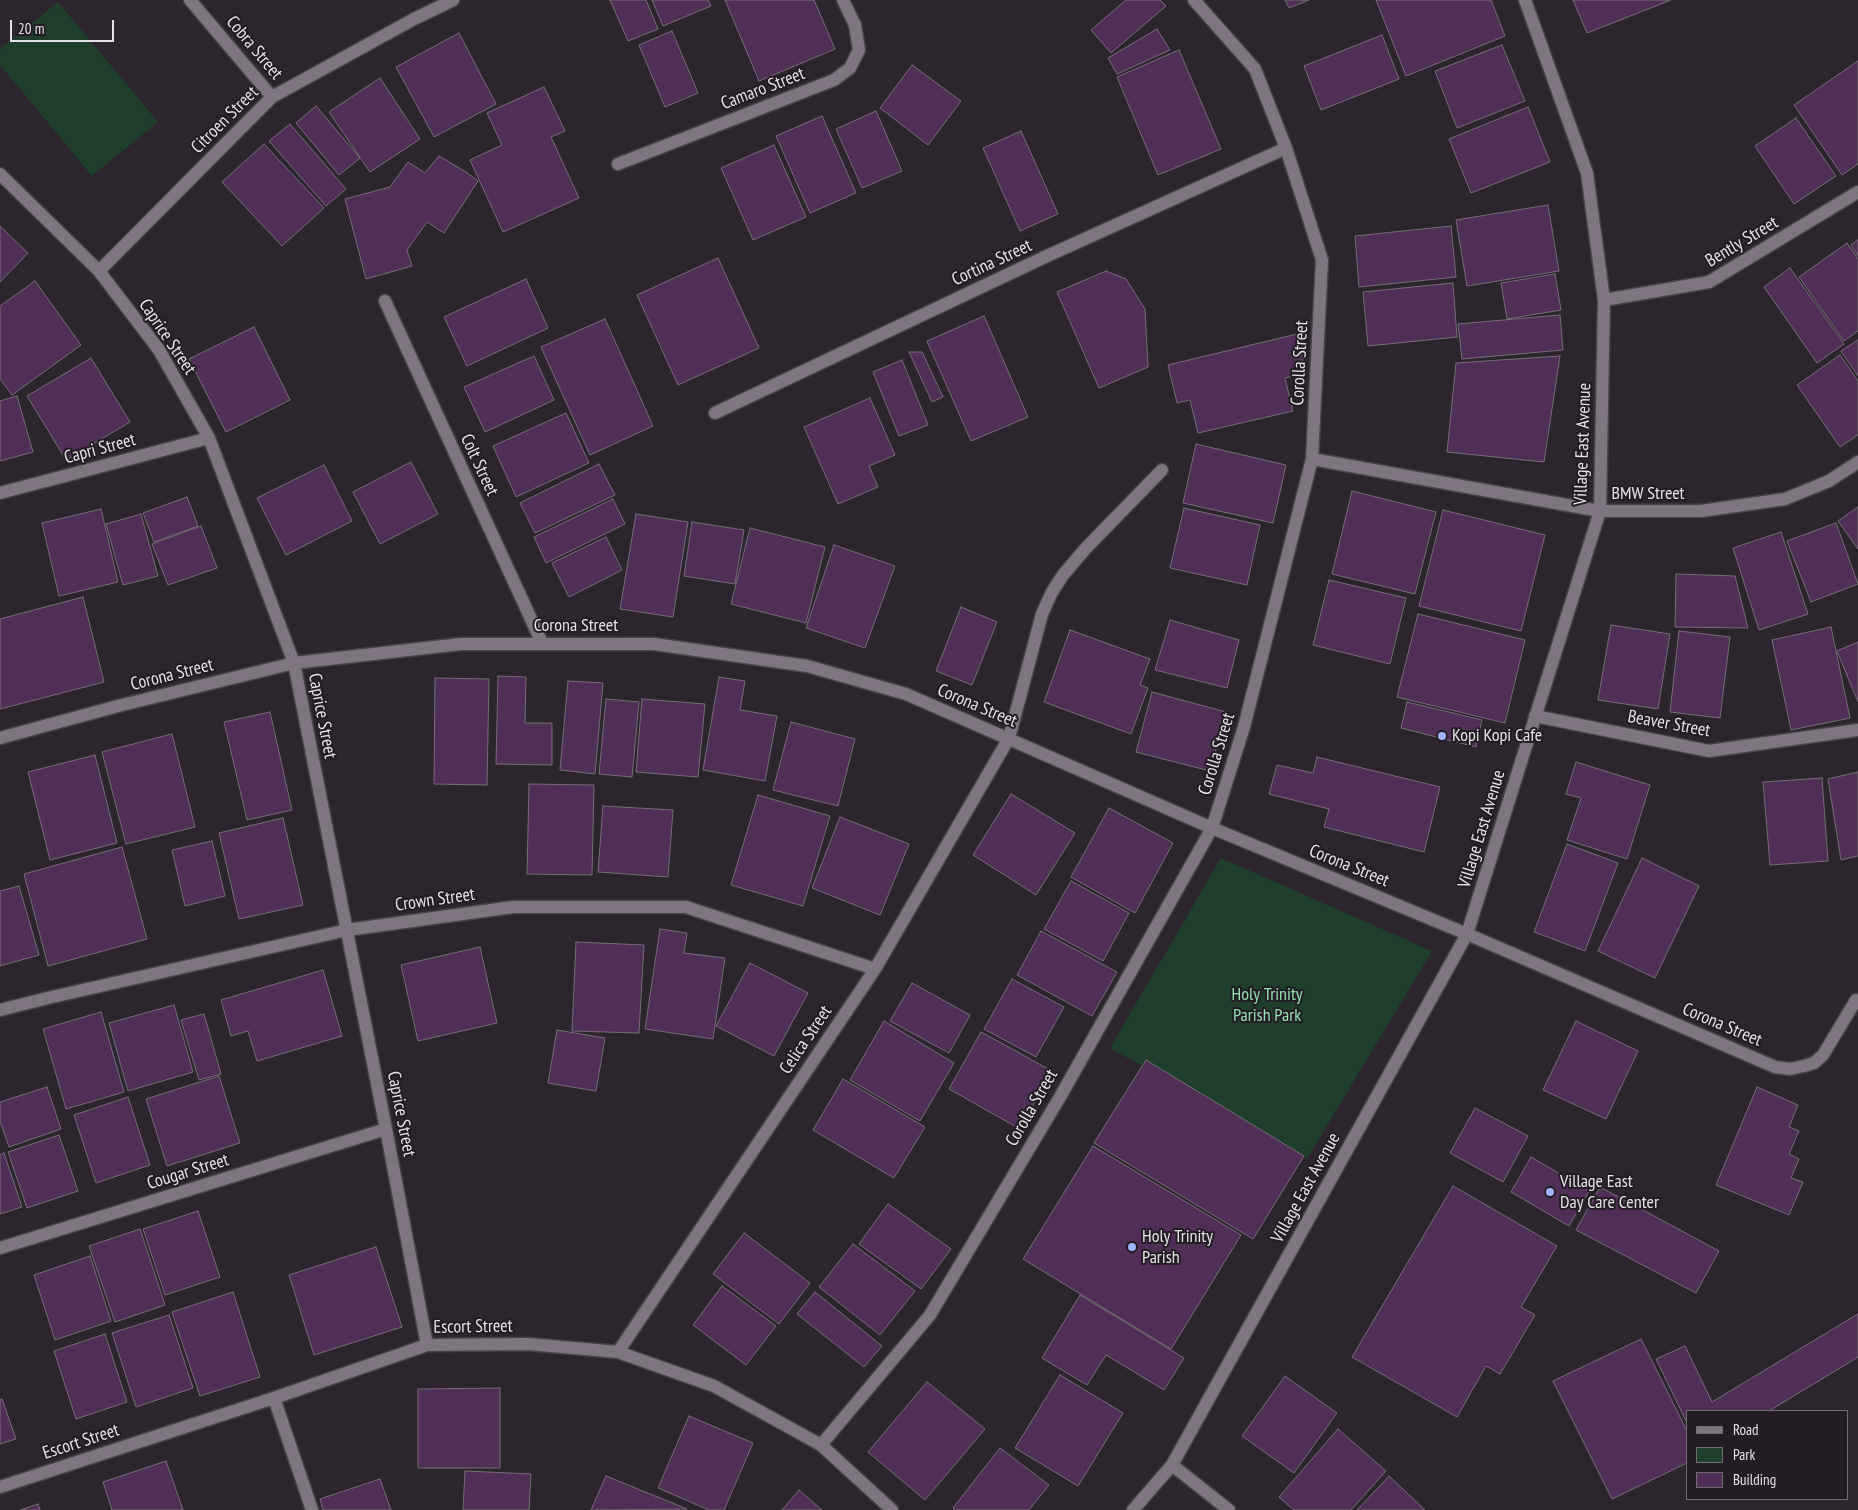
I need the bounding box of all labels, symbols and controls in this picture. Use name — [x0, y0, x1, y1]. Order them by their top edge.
scale bar — [12, 10, 116, 42]
street label: Cobra Street — [221, 12, 287, 84]
text: 20 m — [18, 19, 44, 38]
street label: Camaro Street — [718, 63, 808, 115]
street label: Citroen Street — [187, 82, 263, 158]
street label: Bently Street — [1702, 212, 1782, 272]
street label: Cortina Street — [949, 235, 1035, 291]
street label: Caprice Street — [134, 295, 200, 379]
street label: Corolla Street — [1287, 320, 1313, 406]
street label: Village East Avenue — [1570, 383, 1596, 505]
street label: Capri Street — [62, 429, 138, 469]
street label: Colt Street — [455, 431, 503, 499]
street label: BMW Street — [1611, 483, 1685, 505]
street label: Corona Street — [534, 615, 618, 637]
street label: Corona Street — [128, 654, 216, 696]
street label: Caprice Street — [303, 671, 341, 761]
street label: Corona Street — [934, 680, 1020, 732]
street label: Beaver Street — [1626, 706, 1712, 742]
street label: Corolla Street — [1194, 710, 1240, 798]
place label: Kopi Kopi Cafe — [1452, 725, 1542, 747]
marker: Kopi Kopi Cafe — [1436, 730, 1448, 742]
street label: Village East Avenue — [1454, 767, 1510, 891]
street label: Corona Street — [1306, 840, 1392, 892]
street label: Crown Street — [394, 884, 476, 916]
park label: Holy Trinity Parish Park — [1232, 984, 1302, 1026]
street label: Corona Street — [1679, 999, 1765, 1051]
street label: Celica Street — [775, 1002, 837, 1078]
street label: Corolla Street — [1001, 1066, 1063, 1150]
street label: Caprice Street — [382, 1069, 420, 1159]
street label: Village East Avenue — [1267, 1129, 1345, 1247]
street label: Cougar Street — [145, 1149, 231, 1195]
place label: Village East Day Care Center — [1560, 1171, 1659, 1214]
marker: Village East Day Care Center — [1544, 1186, 1556, 1198]
place label: Holy Trinity Parish — [1142, 1226, 1213, 1268]
marker: Holy Trinity Parish — [1126, 1241, 1138, 1253]
street label: Escort Street — [433, 1316, 513, 1338]
legend — [1686, 1410, 1848, 1500]
street label: Escort Street — [40, 1420, 122, 1464]
text: Road — [1733, 1420, 1759, 1439]
text: Park — [1733, 1445, 1755, 1464]
text: Building — [1733, 1470, 1776, 1489]

